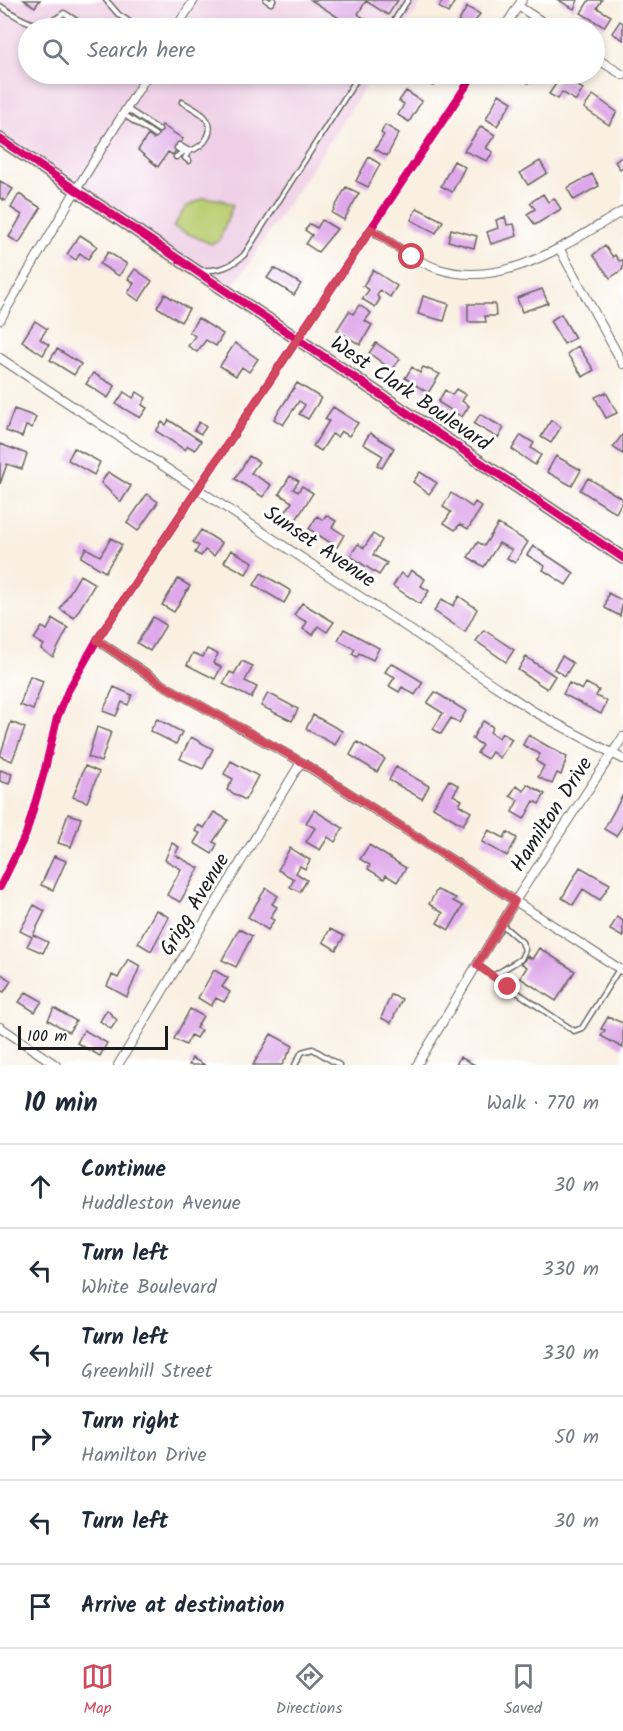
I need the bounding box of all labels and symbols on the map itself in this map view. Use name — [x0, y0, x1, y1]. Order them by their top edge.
route start — [398, 243, 424, 269]
street label: West Clark Boulevard — [323, 328, 498, 461]
street label: Sunset Avenue — [256, 497, 382, 597]
street label: Hamilton Drive — [503, 750, 602, 879]
street label: Grigg Avenue — [152, 847, 239, 963]
route end — [494, 973, 520, 999]
scale bar — [18, 1023, 168, 1050]

